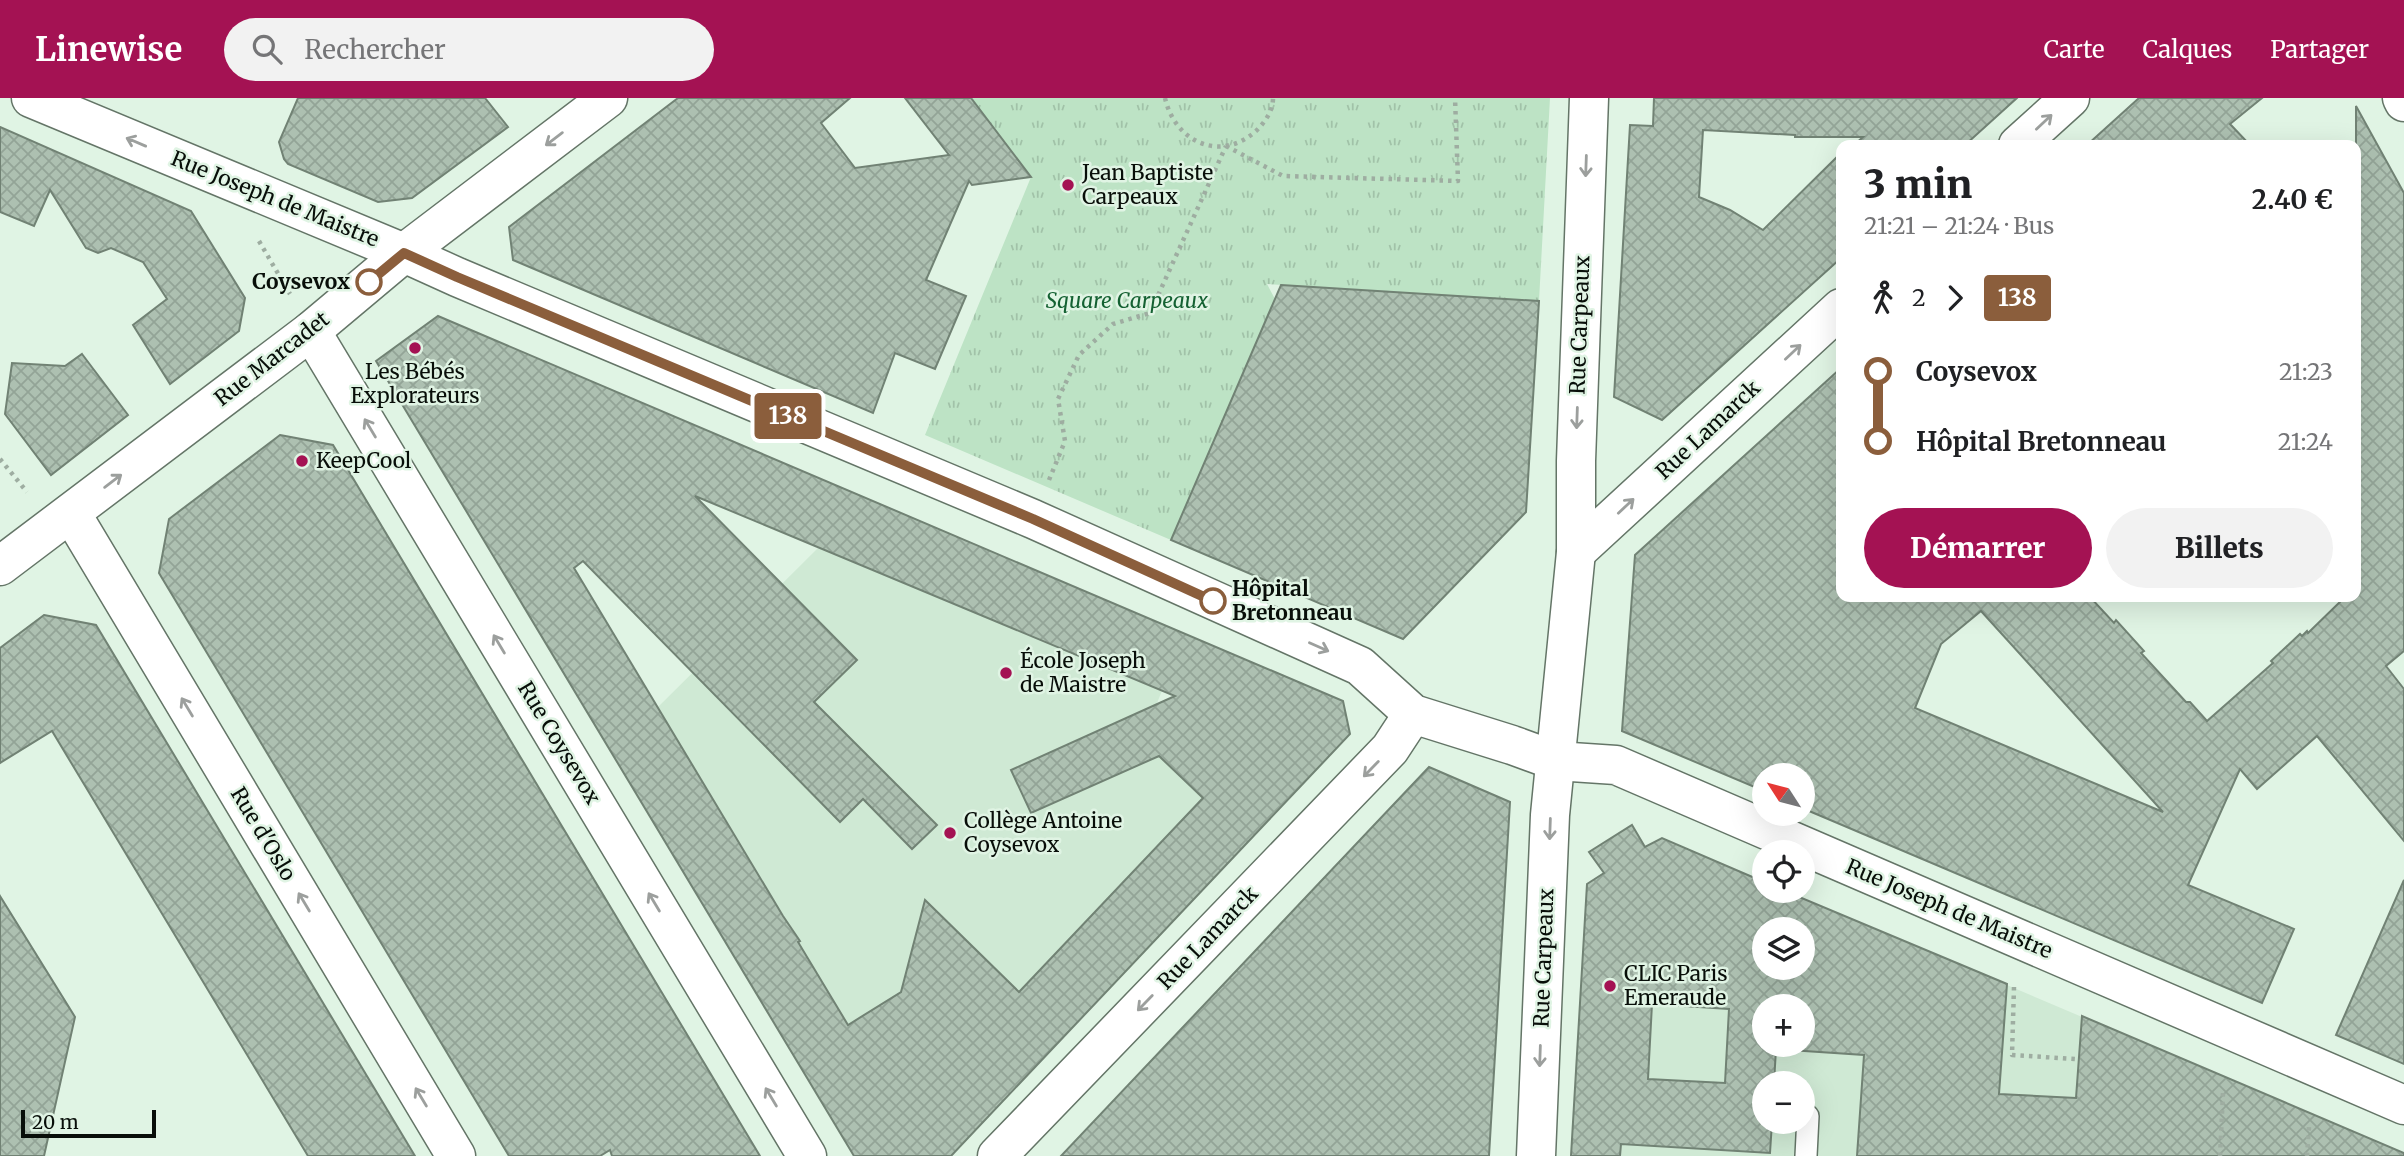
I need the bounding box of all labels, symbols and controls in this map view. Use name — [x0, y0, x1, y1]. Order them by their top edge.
search box — [224, 18, 714, 81]
text: Linewise — [35, 29, 182, 70]
icon: search — [248, 30, 286, 68]
text: Rechercher — [304, 33, 446, 66]
text: Carte — [2043, 34, 2104, 65]
text: Calques — [2142, 34, 2232, 65]
text: Partager — [2270, 34, 2369, 65]
one-way arrow — [2035, 113, 2052, 130]
one-way arrow — [545, 132, 564, 147]
one-way arrow — [126, 135, 148, 148]
street label: Rue Joseph de Maistre — [167, 144, 383, 253]
one-way arrow — [1580, 154, 1593, 177]
place label: Jean Baptiste Carpeaux — [1081, 159, 1213, 210]
text: 3 min — [1864, 161, 1972, 208]
marker: Jean Baptiste Carpeaux — [1060, 177, 1076, 193]
text: 2.40 € — [2252, 183, 2333, 216]
text: 21:21 – 21:24 · Bus — [1864, 211, 2054, 240]
street label: Rue Carpeaux — [1564, 255, 1595, 395]
place label: Coysevox — [252, 268, 350, 295]
marker: Coysevox — [356, 269, 382, 295]
icon: walk — [1864, 279, 1902, 317]
icon: forward — [1936, 279, 1974, 317]
text: 138 — [1998, 282, 2037, 313]
text: 2 — [1912, 283, 1926, 312]
park label: Square Carpeaux — [1046, 287, 1208, 314]
street label: Rue Marcadet — [209, 305, 334, 412]
marker: Les Bébés Explorateurs — [407, 340, 423, 356]
one-way arrow — [1784, 344, 1802, 360]
text: Coysevox — [1916, 355, 2037, 388]
text: 21:23 — [2279, 357, 2333, 386]
place label: Les Bébés Explorateurs — [350, 358, 480, 409]
street label: Rue Lamarck — [1650, 374, 1766, 485]
line badge: 138 — [748, 393, 828, 439]
text: 138 — [768, 400, 808, 431]
one-way arrow — [1571, 406, 1584, 429]
one-way arrow — [362, 419, 376, 439]
text: Hôpital Bretonneau — [1916, 425, 2167, 458]
text: 21:24 — [2278, 427, 2333, 456]
place label: KeepCool — [316, 447, 412, 474]
marker: KeepCool — [294, 453, 310, 469]
one-way arrow — [103, 473, 122, 488]
one-way arrow — [1617, 498, 1634, 515]
button: Démarrer — [1864, 508, 2092, 588]
button: Billets — [2106, 508, 2333, 588]
place label: Hôpital Bretonneau — [1232, 575, 1353, 626]
marker: Hôpital Bretonneau — [1200, 588, 1226, 614]
one-way arrow — [492, 635, 506, 655]
one-way arrow — [1308, 641, 1329, 654]
place label: École Joseph de Maistre — [1020, 646, 1146, 698]
marker: École Joseph de Maistre — [998, 665, 1014, 681]
street label: Rue Coysevox — [512, 676, 607, 810]
one-way arrow — [180, 698, 194, 718]
one-way arrow — [1363, 760, 1380, 777]
north arrow — [1752, 763, 1815, 826]
map controls — [1752, 763, 1815, 1134]
street label: Rue d'Oslo — [225, 782, 302, 886]
place label: Collège Antoine Coysevox — [964, 807, 1122, 858]
one-way arrow — [1543, 817, 1556, 840]
marker: Collège Antoine Coysevox — [942, 825, 958, 841]
button: locate — [1752, 840, 1815, 903]
street label: Rue Joseph de Maistre — [1842, 853, 2057, 964]
street label: Rue Lamarck — [1152, 880, 1264, 995]
street label: Rue Carpeaux — [1528, 888, 1559, 1028]
one-way arrow — [297, 893, 311, 913]
one-way arrow — [647, 893, 661, 913]
button: layers — [1752, 917, 1815, 980]
place label: CLIC Paris Emeraude — [1624, 960, 1728, 1011]
marker: CLIC Paris Emeraude — [1602, 978, 1618, 994]
one-way arrow — [1137, 994, 1154, 1011]
button: + — [1752, 994, 1815, 1057]
one-way arrow — [1534, 1044, 1547, 1067]
button: − — [1752, 1071, 1815, 1134]
one-way arrow — [414, 1088, 428, 1108]
one-way arrow — [764, 1088, 778, 1108]
scale bar — [21, 1107, 156, 1139]
text: 20 m — [32, 1110, 79, 1134]

